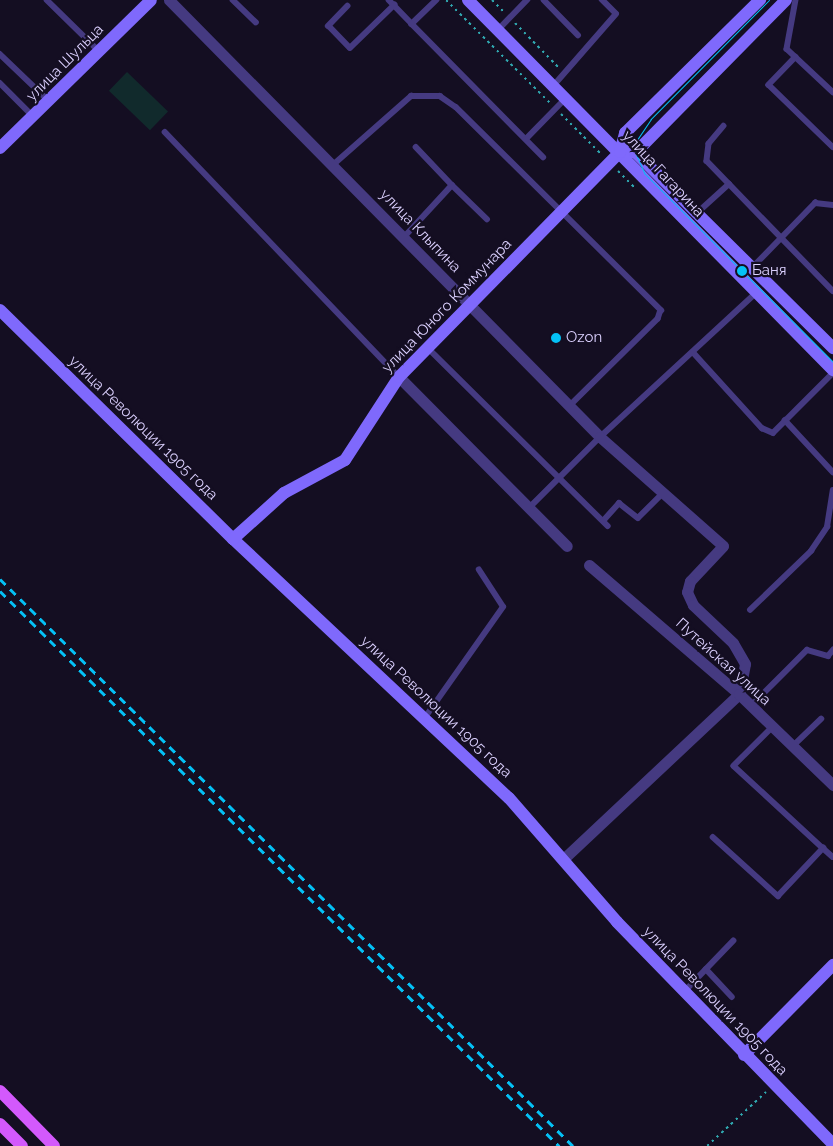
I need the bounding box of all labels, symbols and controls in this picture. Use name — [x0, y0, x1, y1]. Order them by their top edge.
street label: улица Шульца — [23, 21, 107, 105]
street label: улица Гагарина — [618, 127, 708, 221]
street label: улица Клыпина — [376, 186, 464, 276]
street label: улица Юного Коммунара — [378, 235, 516, 377]
place label: Баня — [752, 262, 786, 280]
marker: Баня — [736, 265, 748, 277]
place label: Ozon — [566, 329, 602, 347]
marker: Ozon — [550, 332, 562, 344]
street label: улица Революции 1905 года — [65, 352, 221, 504]
street label: Путейская улица — [672, 615, 774, 709]
street label: улица Революции 1905 года — [357, 632, 515, 782]
street label: улица Революции 1905 года — [639, 923, 791, 1079]

